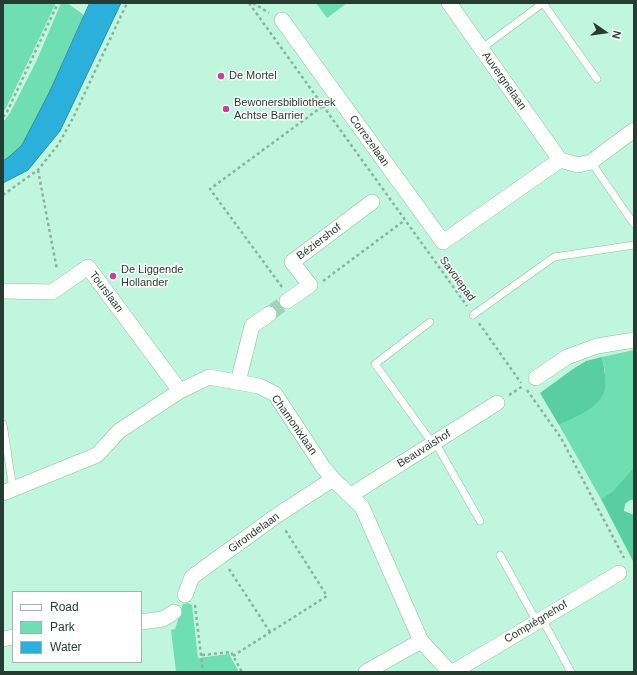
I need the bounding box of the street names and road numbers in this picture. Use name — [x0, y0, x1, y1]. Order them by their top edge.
street label: Auvergnelaan — [479, 49, 529, 113]
street label: Correzelaan — [346, 113, 392, 169]
street label: Béziershof — [294, 221, 344, 263]
street label: Savoiepad — [436, 254, 478, 304]
street label: Tourslaan — [86, 269, 126, 315]
street label: Chamonixlaan — [268, 392, 320, 458]
street label: Beauvaishof — [395, 427, 453, 471]
street label: Girondelaan — [226, 510, 282, 556]
street label: Compiègnehof — [502, 598, 570, 646]

